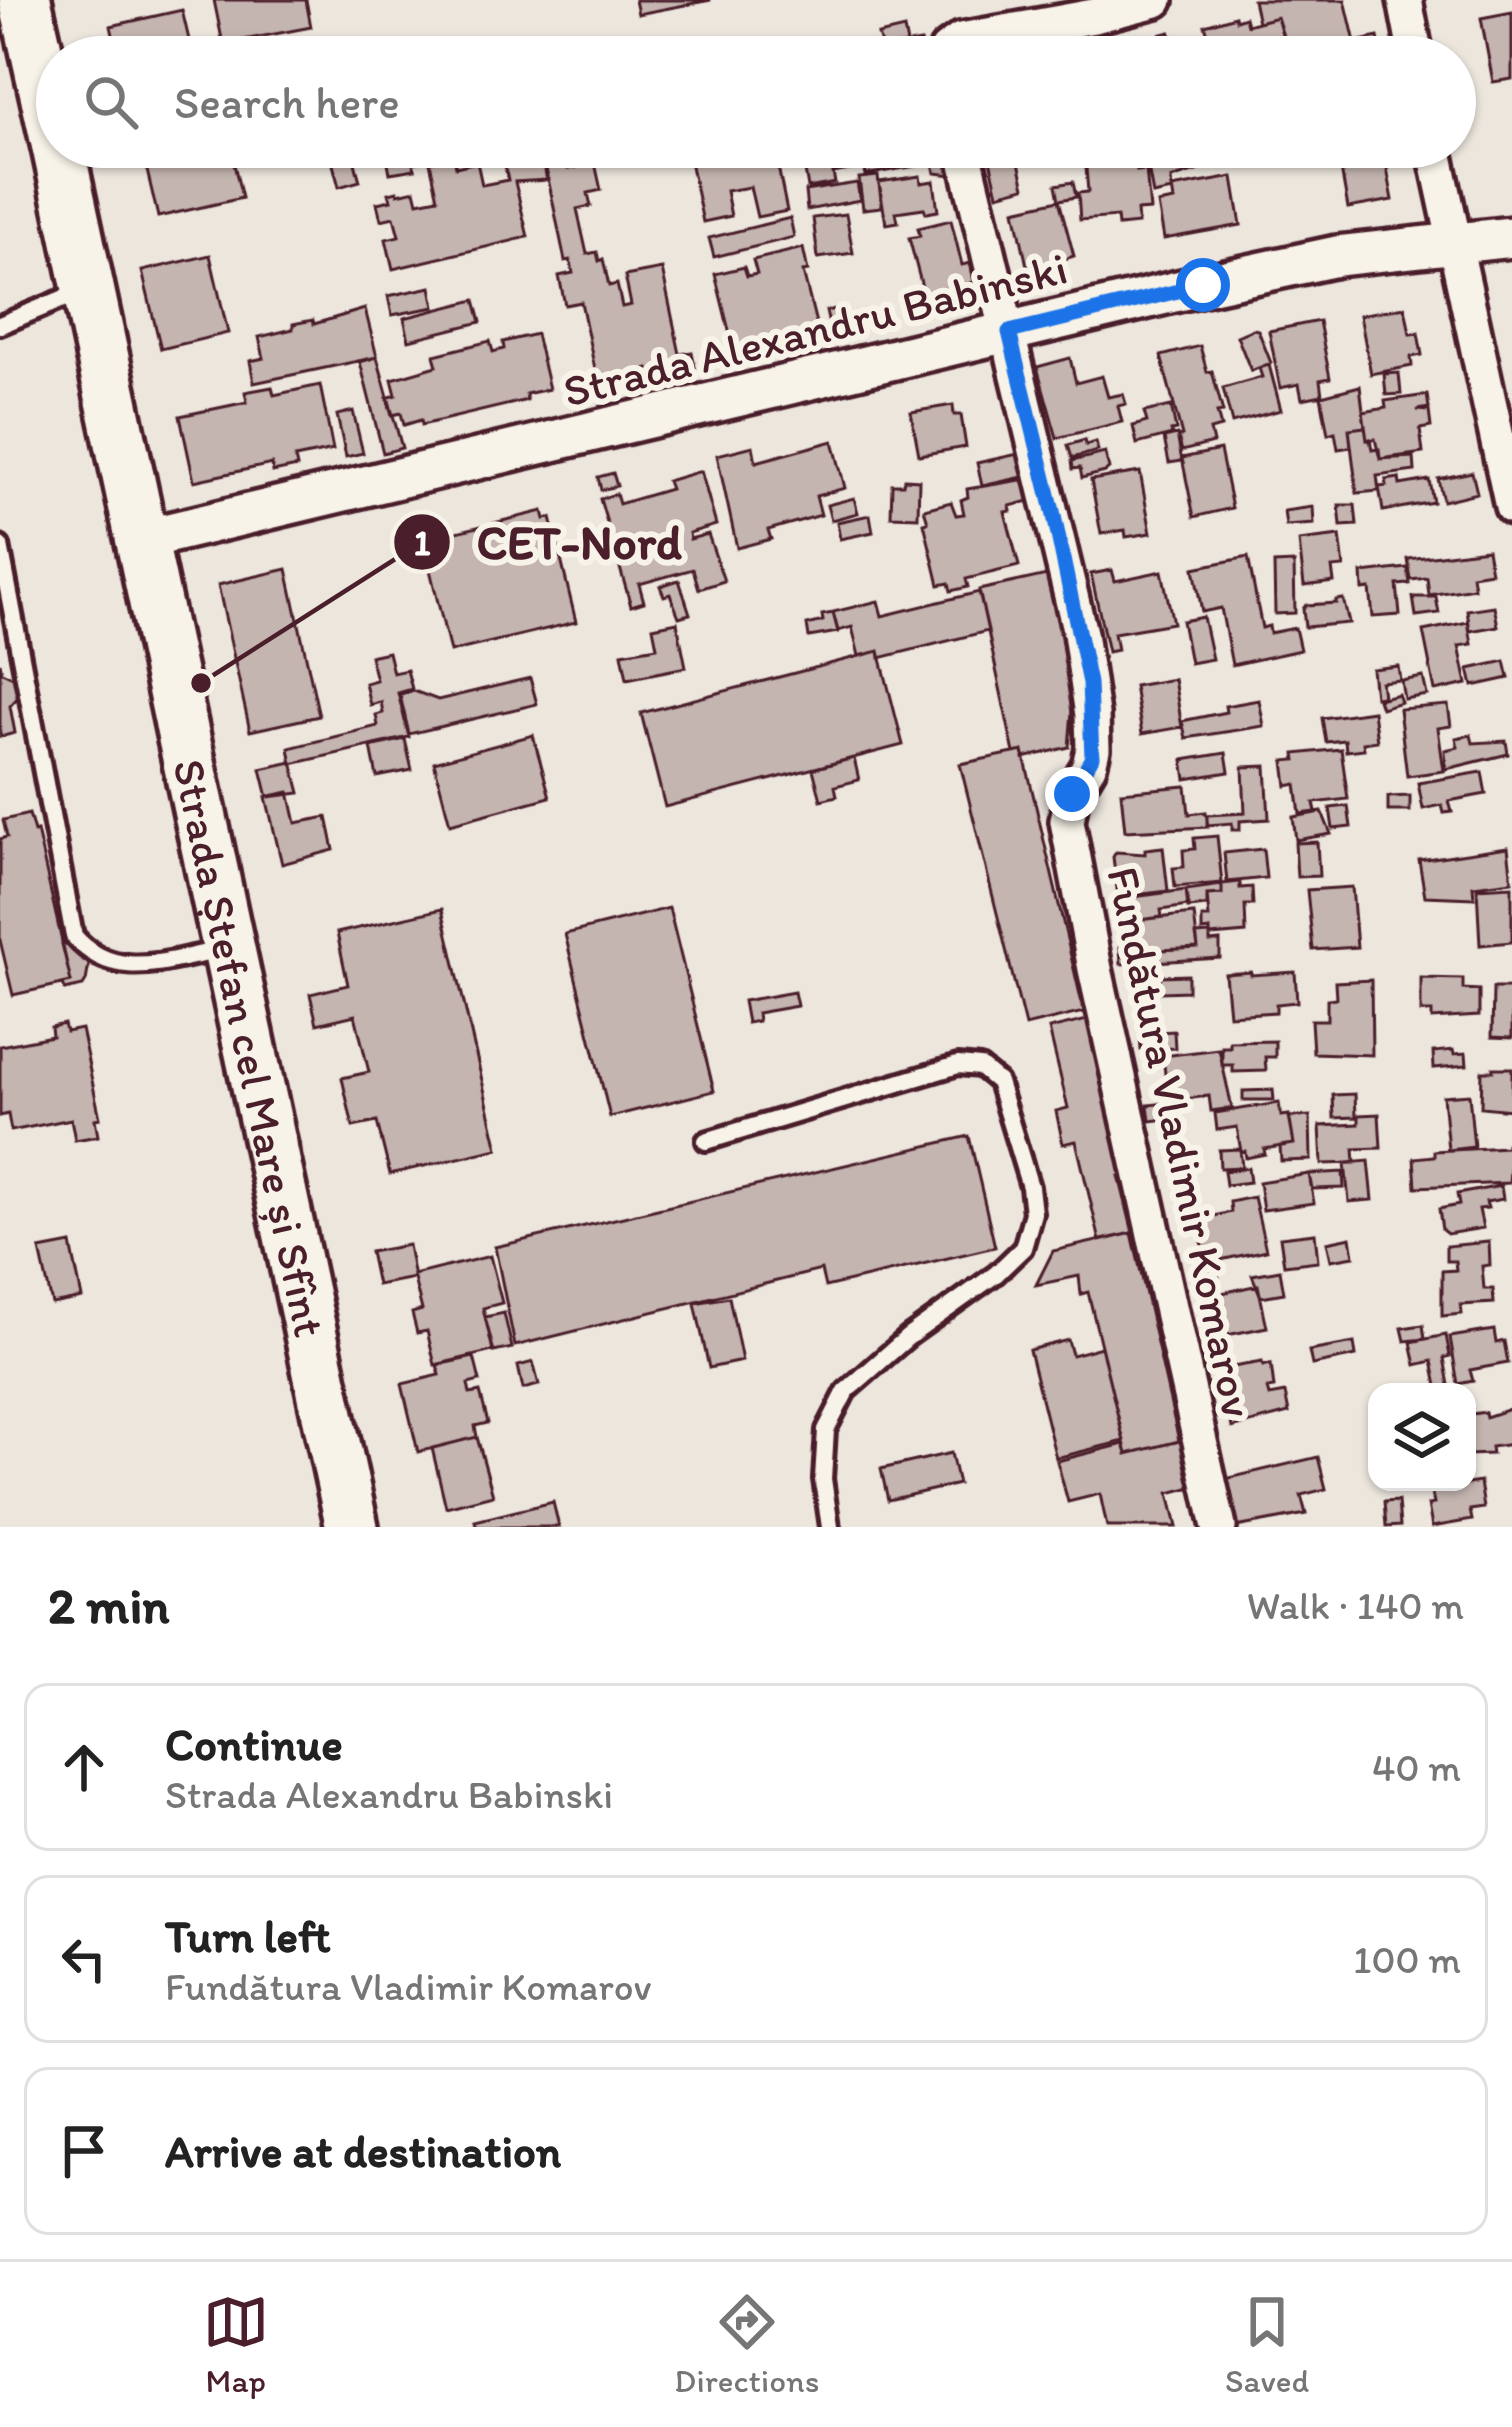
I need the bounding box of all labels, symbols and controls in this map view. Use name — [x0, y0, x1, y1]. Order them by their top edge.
search box — [36, 36, 1476, 168]
icon: search — [78, 69, 144, 135]
text: Search here — [174, 75, 400, 129]
street label: Strada Alexandru Babinski — [558, 240, 1072, 418]
route start — [1176, 258, 1230, 312]
callout: CET-Nord — [392, 500, 706, 584]
text: CET-Nord — [476, 513, 682, 571]
text: 1 — [414, 521, 431, 564]
street label: Strada Ștefan cel Mare și Sfînt — [162, 754, 338, 1342]
route end — [1045, 767, 1099, 821]
street label: Fundătura Vladimir Komarov — [1096, 862, 1266, 1422]
map controls — [1368, 1383, 1476, 1491]
button: layers — [1368, 1383, 1476, 1491]
text: 2 min — [48, 1575, 169, 1636]
text: Walk · 140 m — [1247, 1582, 1464, 1629]
text: Continue — [165, 1717, 343, 1771]
icon: ahead — [51, 1734, 117, 1800]
text: 40 m — [1372, 1744, 1461, 1791]
text: Strada Alexandru Babinski — [165, 1771, 613, 1818]
text: Turn left — [165, 1909, 331, 1963]
icon: left — [51, 1926, 117, 1992]
text: 100 m — [1353, 1936, 1461, 1983]
text: Fundătura Vladimir Komarov — [165, 1963, 652, 2010]
icon: arrive — [51, 2118, 117, 2184]
text: Arrive at destination — [165, 2124, 561, 2178]
tab: Map — [203, 2289, 269, 2400]
tab: Directions — [674, 2289, 819, 2400]
tab: Saved — [1225, 2289, 1309, 2400]

